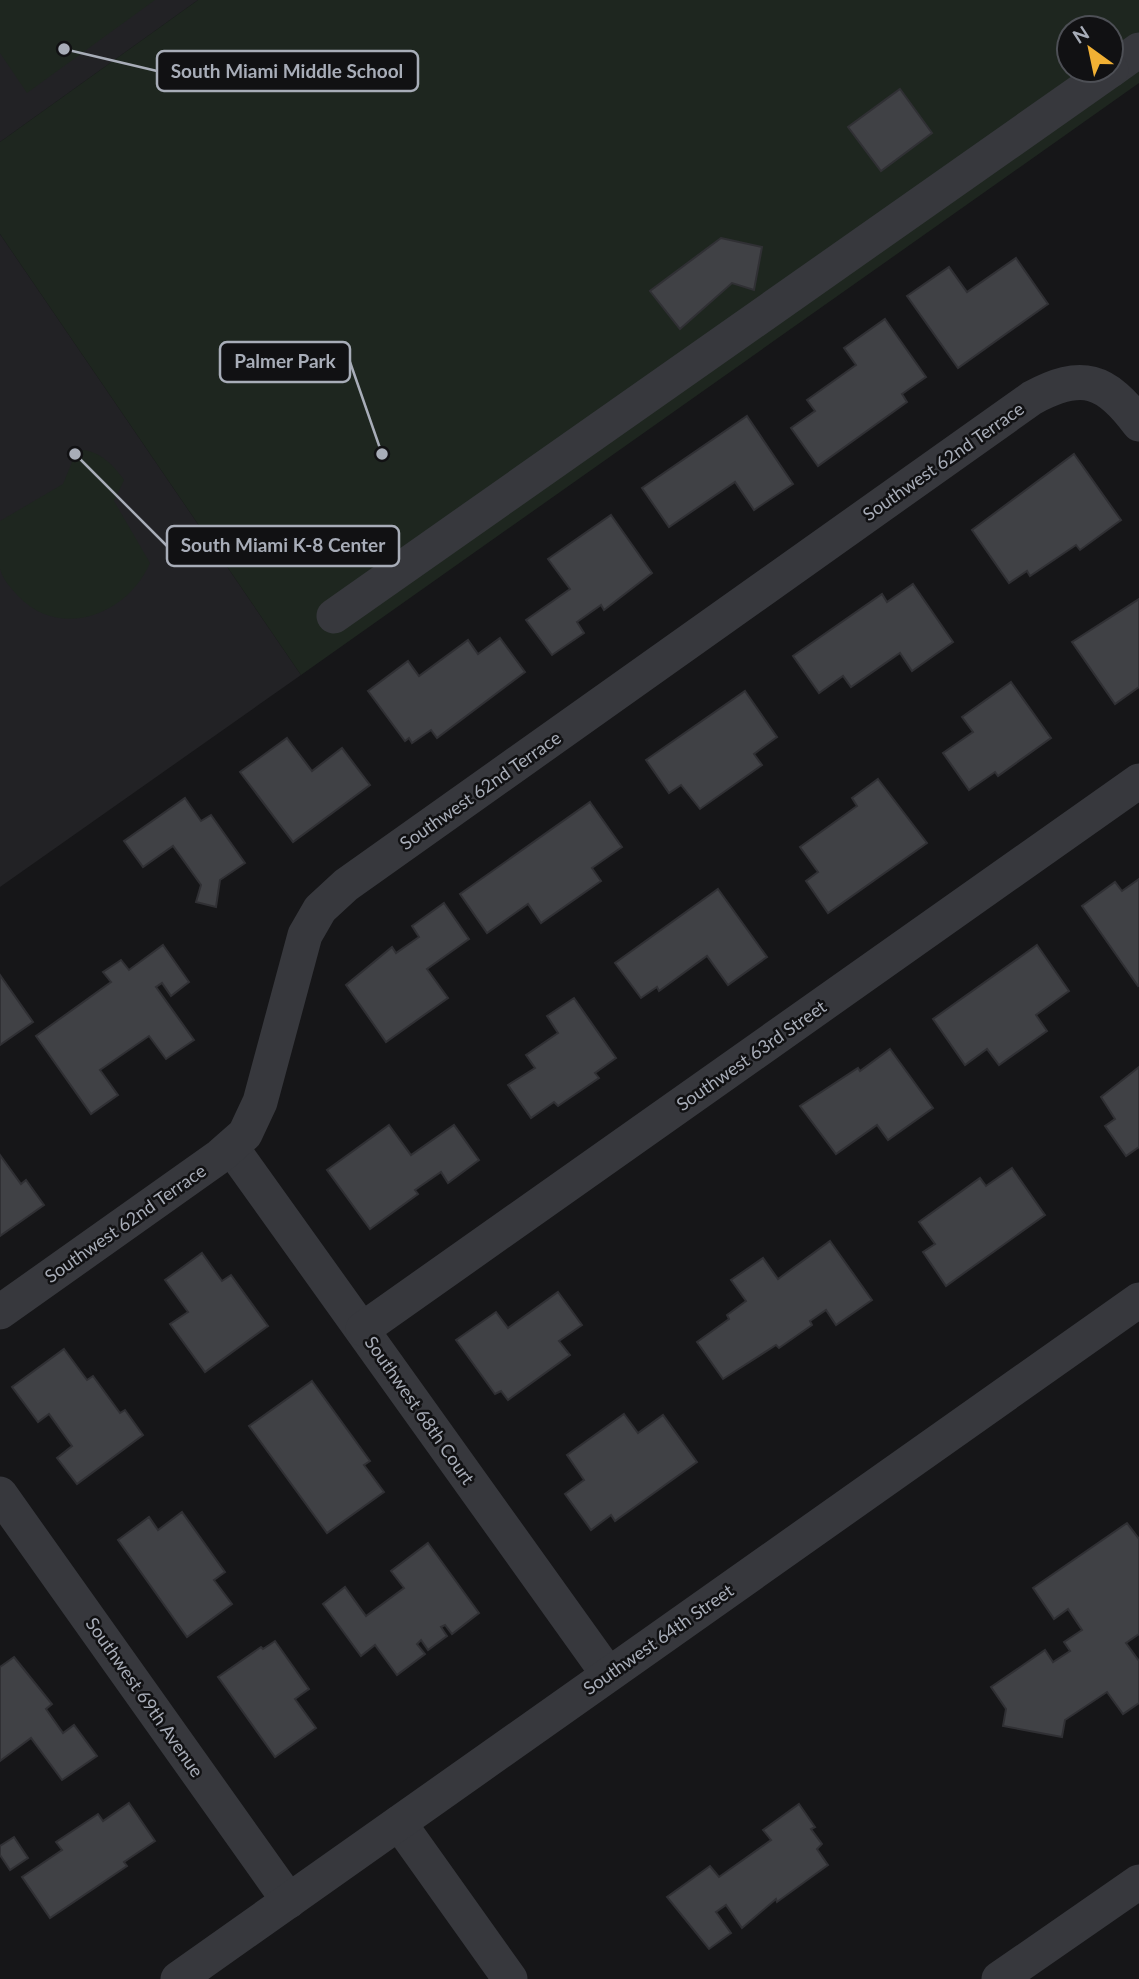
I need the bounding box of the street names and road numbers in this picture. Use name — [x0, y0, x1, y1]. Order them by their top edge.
street label: Southwest 62nd Terrace — [858, 397, 1028, 525]
street label: Southwest 62nd Terrace — [395, 726, 565, 854]
street label: Southwest 63rd Street — [672, 995, 831, 1115]
street label: Southwest 62nd Terrace — [40, 1159, 210, 1287]
street label: Southwest 68th Court — [361, 1332, 480, 1489]
street label: Southwest 64th Street — [579, 1579, 738, 1699]
street label: Southwest 69th Avenue — [82, 1613, 208, 1781]

